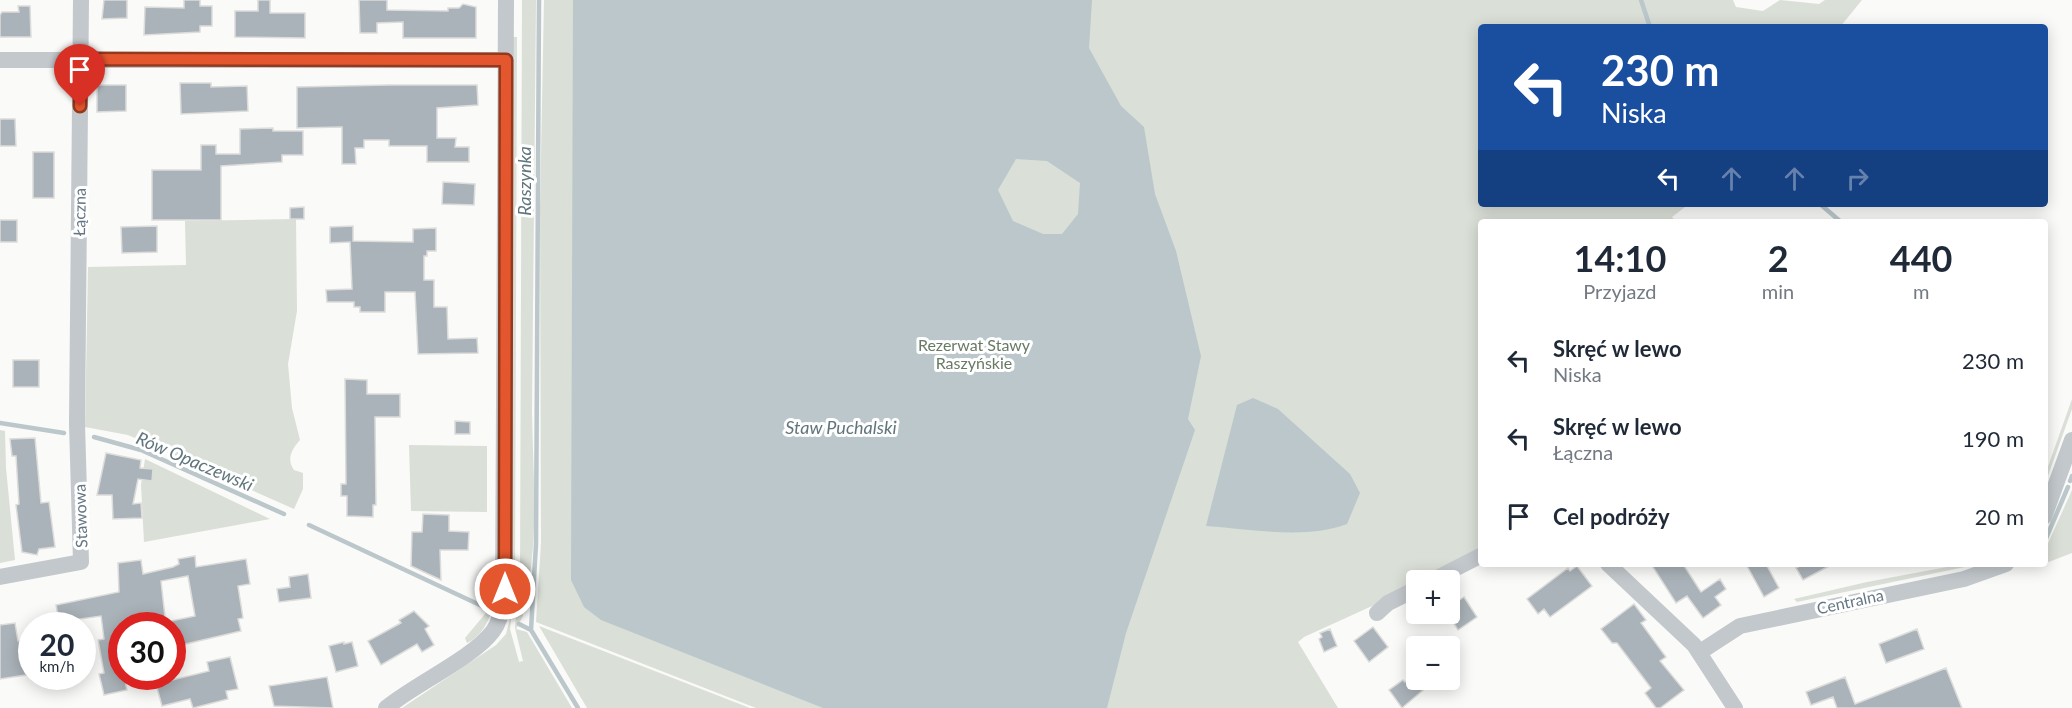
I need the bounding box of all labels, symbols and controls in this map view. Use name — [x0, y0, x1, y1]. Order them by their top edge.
pin — [54, 44, 105, 106]
text: 230 m — [1601, 45, 1719, 95]
icon: left — [1502, 48, 1580, 126]
icon: arrive — [63, 53, 96, 86]
text: Niska — [1601, 96, 1667, 129]
water label: Raszynka — [513, 146, 535, 216]
icon: left — [1652, 162, 1685, 195]
icon: ahead — [1715, 162, 1748, 195]
icon: ahead — [1778, 162, 1811, 195]
icon: right — [1841, 162, 1874, 195]
street label: Łączna — [69, 188, 89, 236]
text: 14:10 — [1574, 236, 1666, 280]
text: 2 — [1768, 236, 1789, 280]
text: 440 — [1890, 236, 1952, 280]
text: Przyjazd — [1583, 279, 1657, 303]
text: min — [1762, 279, 1794, 303]
text: m — [1913, 279, 1929, 303]
park label: Rezerwat Stawy Raszyńskie — [918, 335, 1031, 372]
text: Skręć w lewo — [1553, 335, 1682, 362]
icon: left — [1502, 344, 1535, 377]
text: 230 m — [1962, 347, 2024, 374]
text: Niska — [1553, 362, 1602, 386]
text: Skręć w lewo — [1553, 413, 1682, 440]
water label: Staw Puchalski — [785, 416, 897, 438]
icon: left — [1502, 422, 1535, 455]
text: 190 m — [1962, 425, 2024, 452]
water label: Rów Opaczewski — [133, 426, 257, 496]
text: Łączna — [1553, 440, 1613, 464]
street label: Stawowa — [69, 484, 91, 548]
icon: arrive — [1502, 500, 1535, 533]
text: Cel podróży — [1553, 503, 1670, 530]
text: 20 m — [1975, 503, 2024, 530]
position arrow — [473, 557, 537, 621]
map controls — [1406, 570, 1460, 690]
button: + — [1406, 570, 1460, 624]
street label: Centralna — [1815, 585, 1885, 617]
speed limit sign: 30 — [108, 612, 186, 690]
text: 20 — [40, 626, 74, 662]
button: − — [1406, 636, 1460, 690]
text: km/h — [39, 657, 75, 675]

